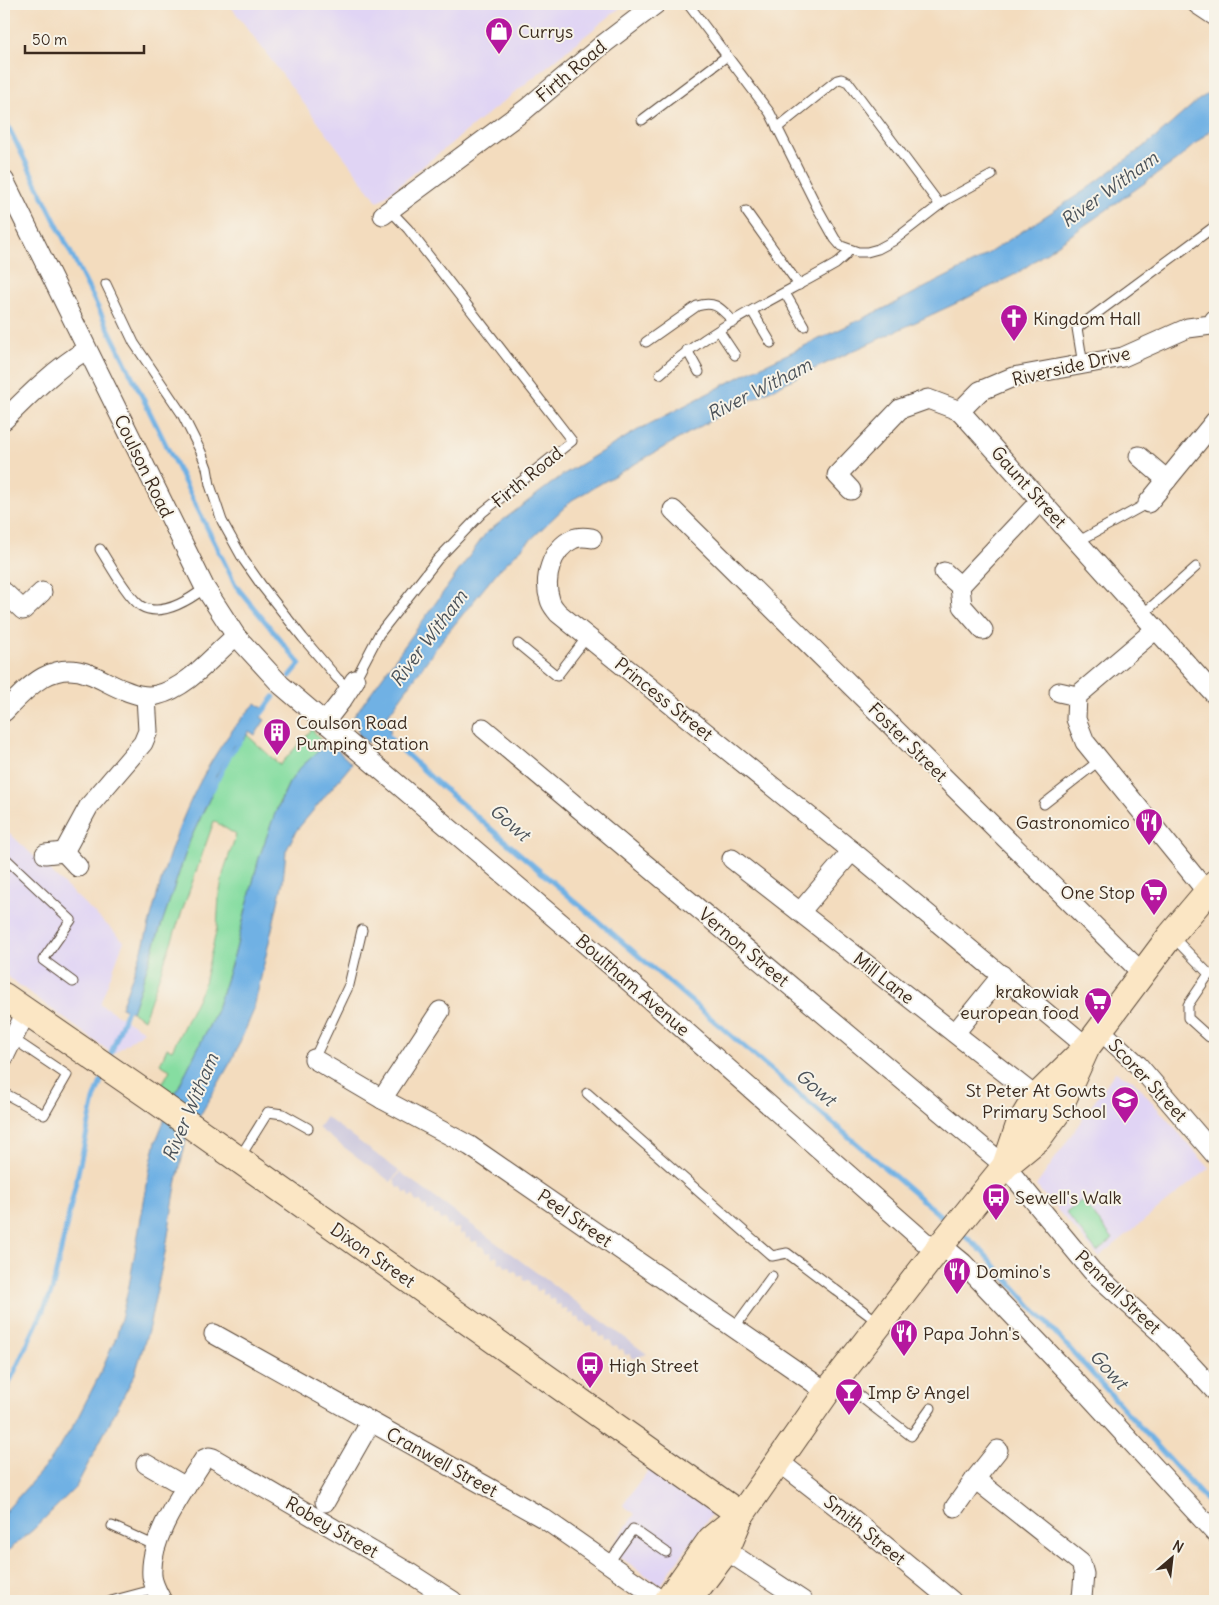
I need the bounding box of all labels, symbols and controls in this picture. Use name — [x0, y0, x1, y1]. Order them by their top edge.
shop icon: Currys — [484, 16, 514, 55]
place label: Currys — [518, 20, 573, 43]
scale bar — [25, 22, 144, 54]
text: 50 m — [32, 30, 67, 49]
street label: Firth Road — [531, 35, 611, 107]
water label: River Witham — [1056, 145, 1163, 232]
church icon: Kingdom Hall — [999, 303, 1029, 342]
place label: Kingdom Hall — [1033, 307, 1141, 330]
street label: Riverside Drive — [1010, 341, 1132, 391]
water label: River Witham — [703, 352, 816, 426]
street label: Coulson Road — [109, 411, 179, 522]
street label: Firth Road — [487, 441, 567, 513]
street label: Gaunt Street — [986, 441, 1072, 533]
water label: River Witham — [384, 585, 472, 691]
street label: Princess Street — [610, 652, 718, 746]
street label: Foster Street — [863, 697, 953, 787]
place label: Coulson Road Pumping Station — [296, 711, 429, 755]
building icon: Coulson Road Pumping Station — [262, 717, 292, 756]
water label: Gowt — [485, 798, 537, 848]
restaurant icon: Gastronomico — [1134, 807, 1164, 846]
place label: Gastronomico — [1016, 811, 1130, 834]
supermarket icon: One Stop — [1139, 877, 1169, 916]
place label: One Stop — [1061, 881, 1135, 904]
street label: Vernon Street — [694, 903, 794, 991]
street label: Boultham Avenue — [571, 929, 695, 1041]
street label: Mill Lane — [849, 947, 919, 1009]
place label: krakowiak european food — [960, 980, 1079, 1024]
supermarket icon: krakowiak european food — [1083, 986, 1113, 1025]
street label: Scorer Street — [1104, 1034, 1192, 1126]
water label: River Witham — [157, 1049, 224, 1164]
water label: Gowt — [791, 1063, 843, 1113]
place label: St Peter At Gowts Primary School — [966, 1079, 1106, 1123]
school or university icon: St Peter At Gowts Primary School — [1110, 1085, 1140, 1124]
bus stop icon: Sewell's Walk — [981, 1182, 1011, 1221]
street label: Peel Street — [533, 1184, 617, 1252]
place label: Sewell's Walk — [1015, 1186, 1122, 1209]
street label: Dixon Street — [326, 1217, 420, 1293]
street label: Pennell Street — [1070, 1245, 1166, 1339]
restaurant icon: Domino's — [942, 1256, 972, 1295]
place label: Domino's — [976, 1260, 1051, 1283]
restaurant icon: Papa John's — [889, 1318, 919, 1357]
place label: Papa John's — [923, 1322, 1020, 1345]
water label: Gowt — [1085, 1344, 1135, 1396]
bus stop icon: High Street — [575, 1350, 605, 1389]
place label: High Street — [609, 1354, 699, 1377]
bar icon: Imp & Angel — [834, 1377, 864, 1416]
place label: Imp & Angel — [868, 1381, 970, 1404]
street label: Cranwell Street — [382, 1422, 502, 1502]
street label: Smith Street — [819, 1490, 911, 1570]
street label: Robey Street — [281, 1491, 383, 1563]
north arrow — [1146, 1532, 1196, 1582]
text: N — [1170, 1536, 1187, 1557]

